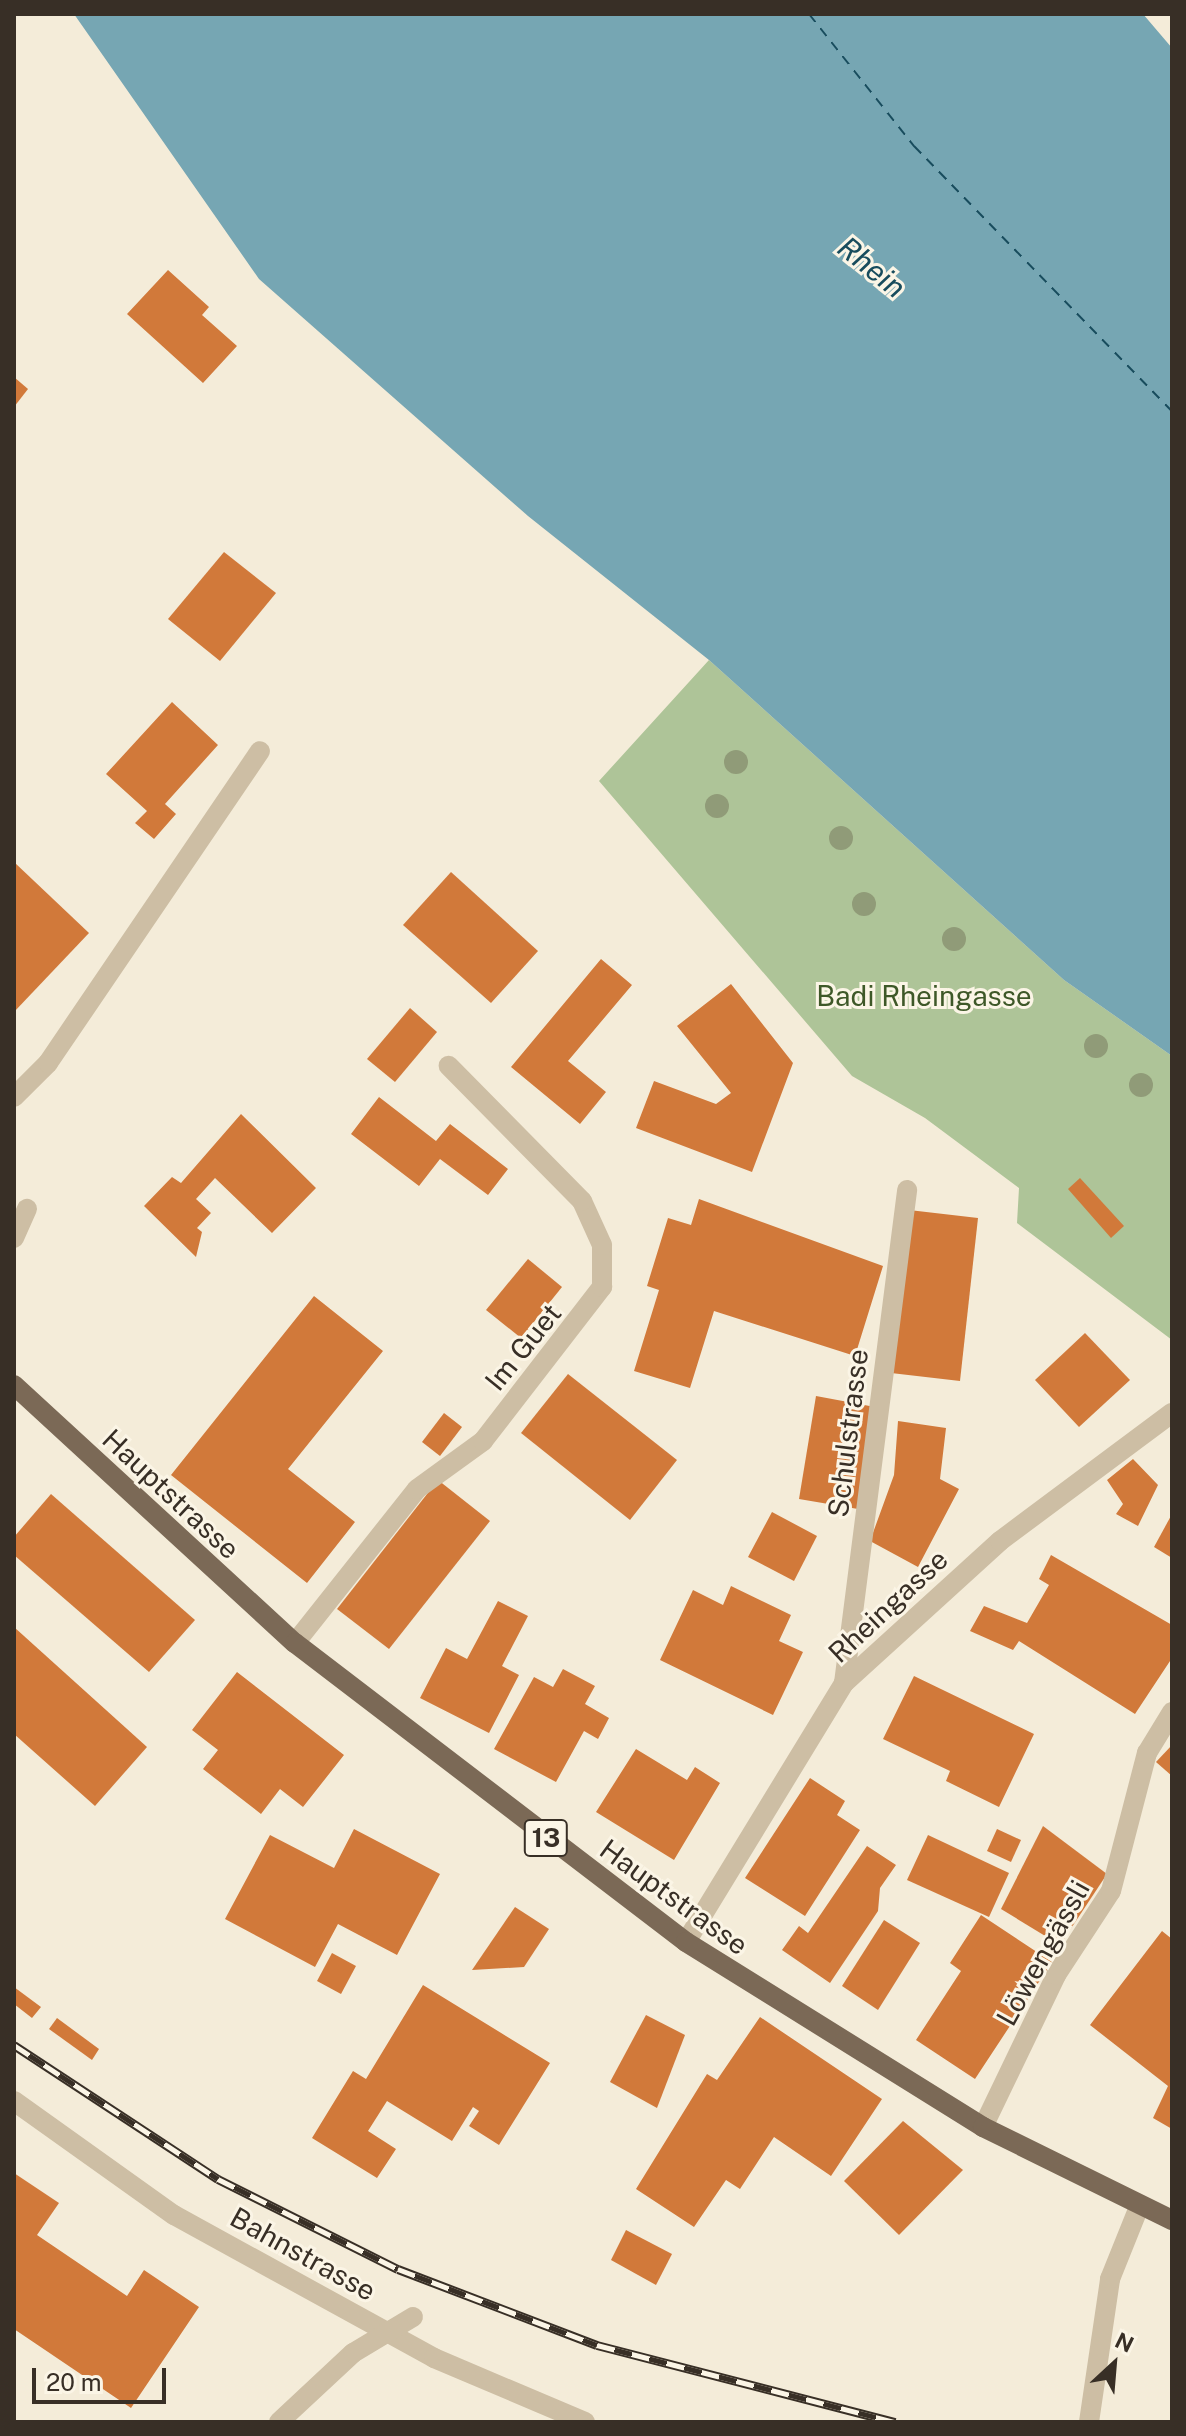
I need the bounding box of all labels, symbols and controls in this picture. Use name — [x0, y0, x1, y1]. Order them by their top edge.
water label: Rhein — [831, 229, 913, 305]
park label: Badi Rheingasse — [816, 979, 1032, 1013]
street label: Im Guet — [478, 1297, 568, 1397]
street label: Schulstrasse — [821, 1347, 875, 1519]
street label: Hauptstrasse — [96, 1422, 246, 1566]
street label: Rheingasse — [821, 1542, 955, 1670]
road number: 13 — [522, 1816, 570, 1860]
street label: Hauptstrasse — [593, 1832, 755, 1962]
street label: Löwengässli — [989, 1875, 1097, 2031]
street label: Bahnstrasse — [224, 2200, 382, 2308]
north arrow — [1074, 2324, 1154, 2404]
text: N — [1111, 2327, 1138, 2358]
scale bar — [36, 2352, 170, 2402]
text: 20 m — [46, 2368, 102, 2396]

